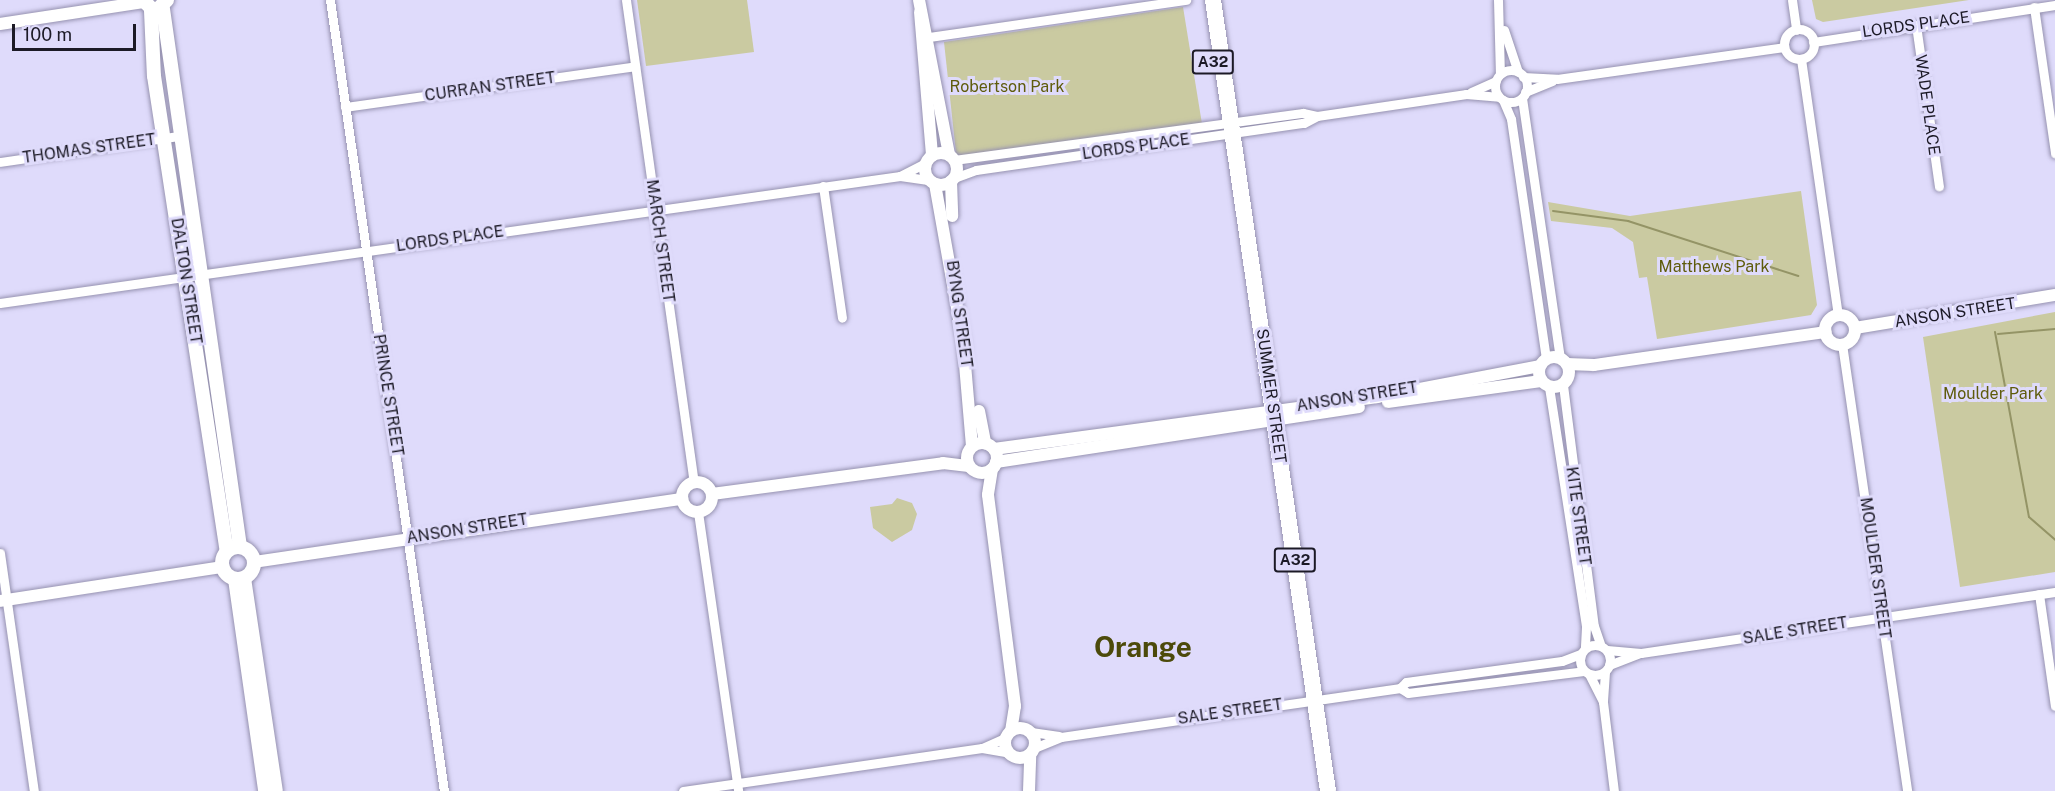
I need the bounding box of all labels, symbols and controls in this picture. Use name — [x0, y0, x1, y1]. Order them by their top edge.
street label: LORDS PLACE — [1861, 8, 1971, 42]
scale bar — [15, 12, 140, 50]
text: 100 m — [23, 24, 72, 45]
road number: A32 — [1190, 50, 1236, 74]
street label: WADE PLACE — [1910, 54, 1944, 156]
street label: CURRAN STREET — [423, 68, 557, 106]
park label: Robertson Park — [950, 77, 1064, 97]
street label: THOMAS STREET — [21, 130, 157, 168]
street label: LORDS PLACE — [1081, 130, 1191, 164]
street label: MARCH STREET — [642, 178, 678, 304]
street label: DALTON STREET — [167, 217, 205, 345]
street label: LORDS PLACE — [395, 222, 505, 256]
park label: Matthews Park — [1659, 257, 1769, 277]
street label: BYNG STREET — [942, 259, 976, 369]
street label: ANSON STREET — [1893, 294, 2017, 332]
street label: SUMMER STREET — [1252, 328, 1290, 464]
street label: PRINCE STREET — [369, 333, 407, 457]
street label: ANSON STREET — [1295, 378, 1419, 416]
park label: Moulder Park — [1943, 384, 2043, 404]
street label: KITE STREET — [1562, 466, 1594, 566]
street label: MOULDER STREET — [1856, 496, 1894, 640]
street label: ANSON STREET — [405, 510, 529, 548]
road number: A32 — [1272, 548, 1318, 572]
street label: SALE STREET — [1741, 613, 1849, 649]
district label: Orange — [1094, 630, 1192, 664]
street label: SALE STREET — [1176, 695, 1284, 729]

